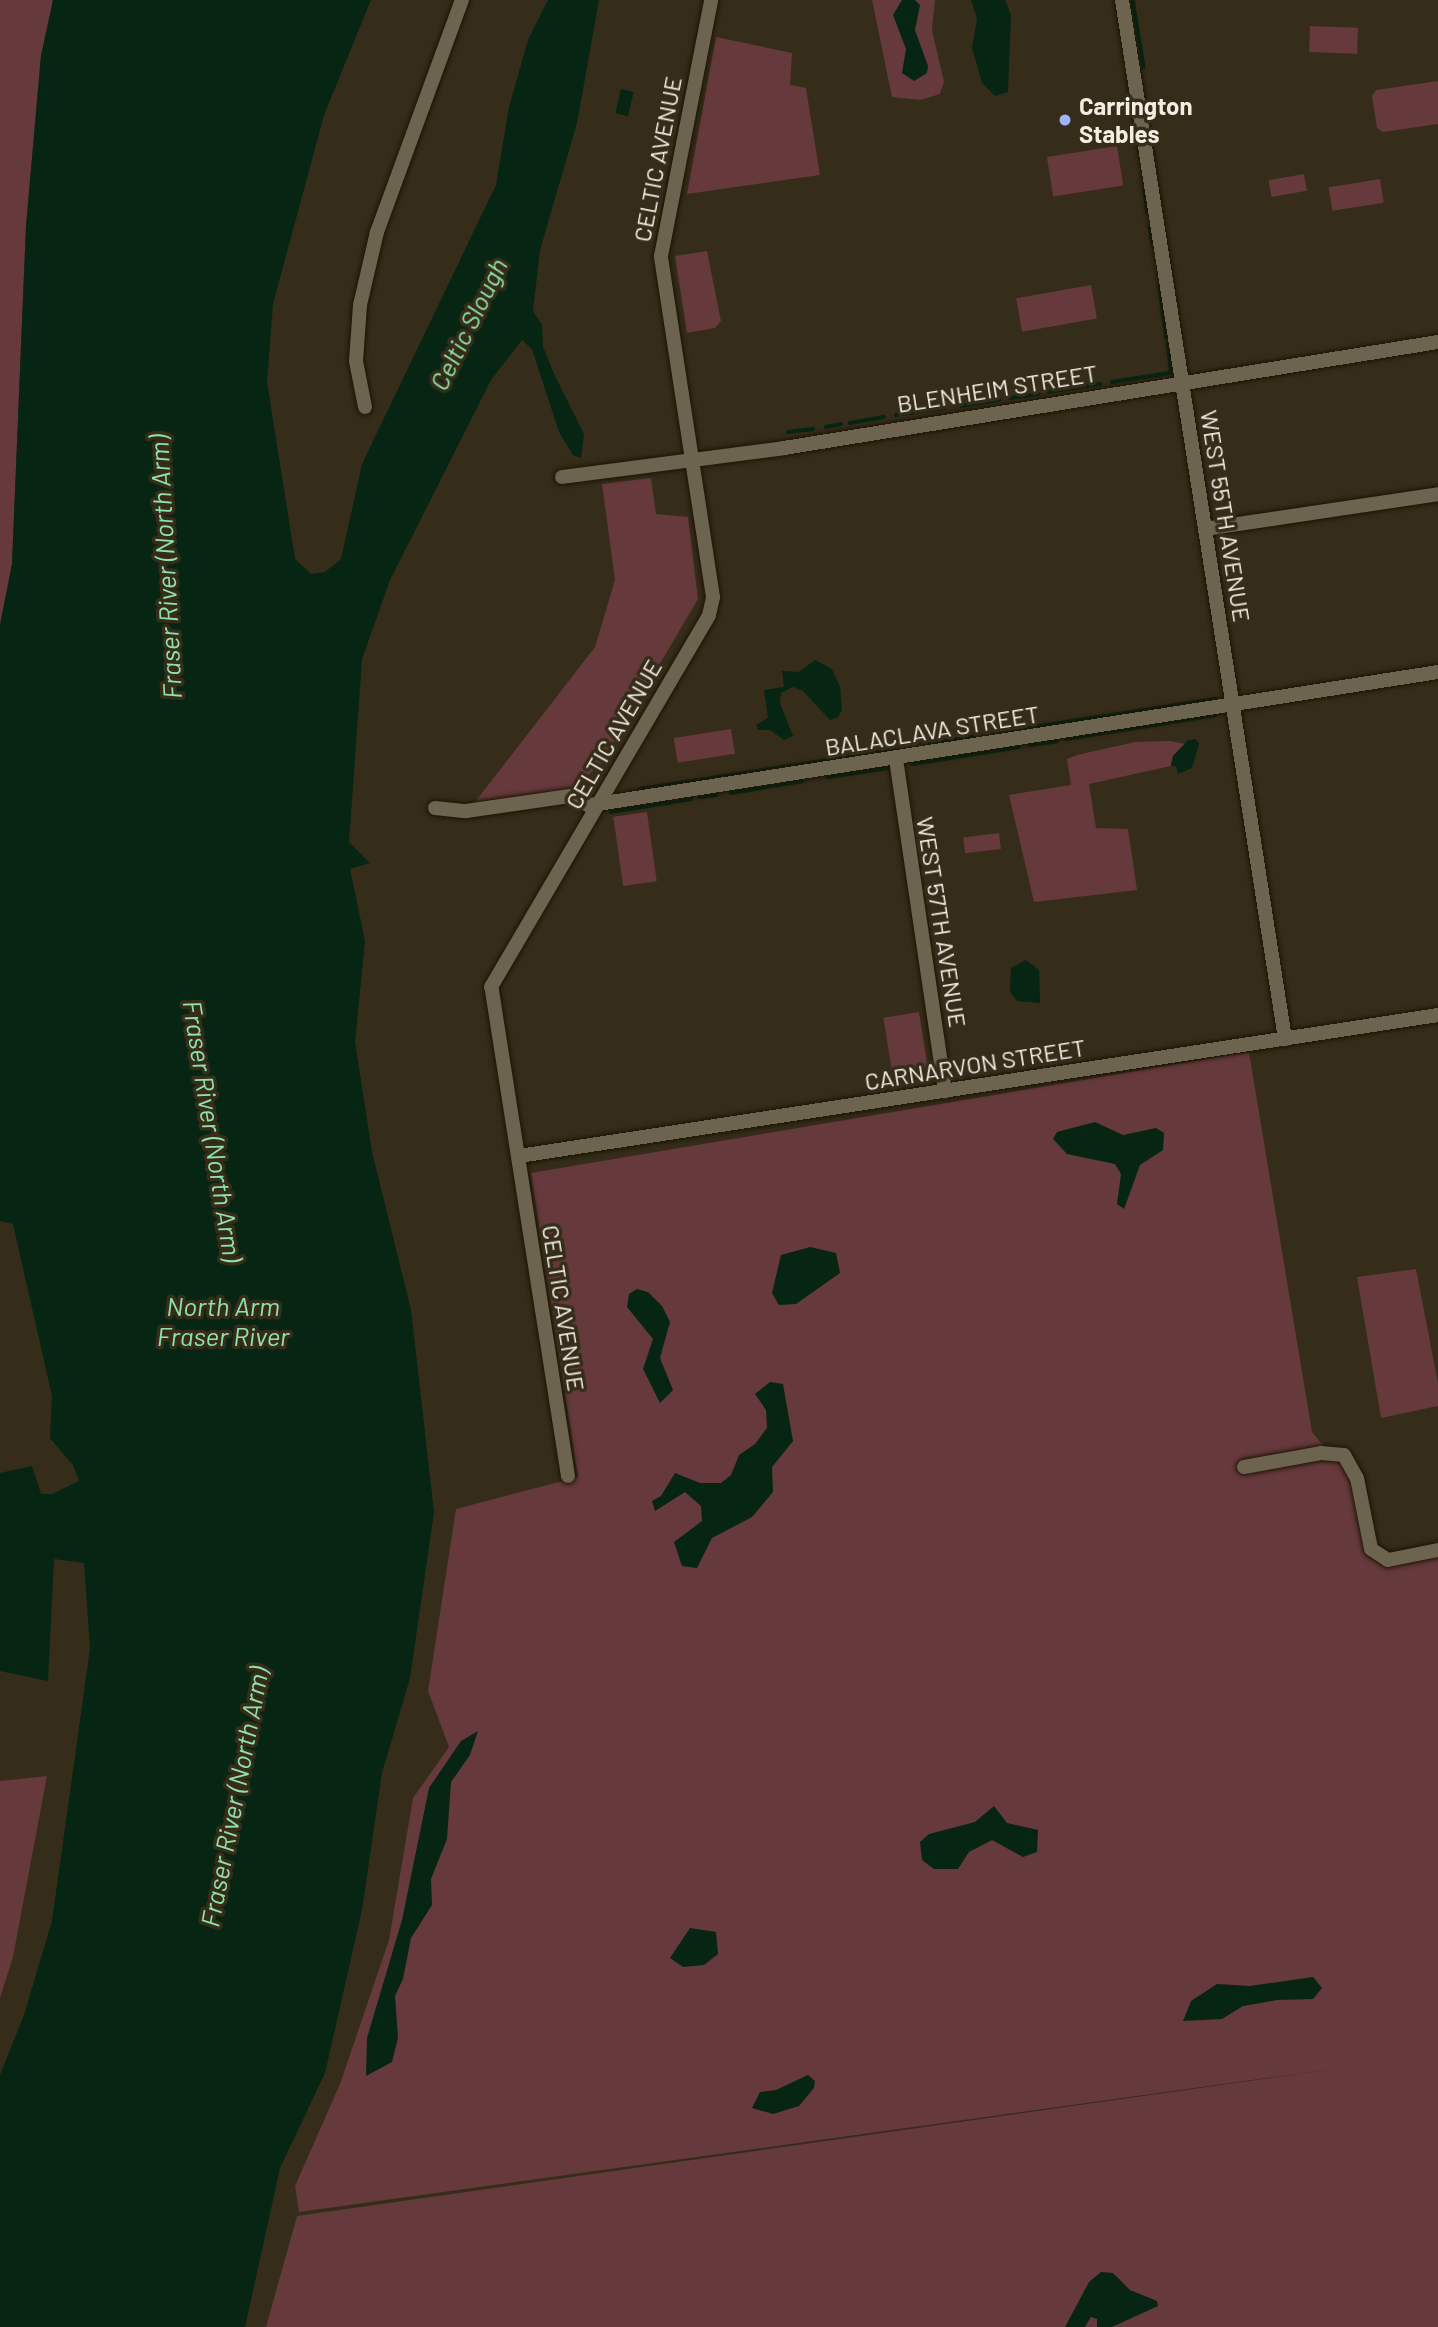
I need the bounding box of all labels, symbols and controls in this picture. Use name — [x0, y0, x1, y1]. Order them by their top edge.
street label: CELTIC AVENUE — [627, 74, 687, 244]
place label: Carrington Stables — [1079, 92, 1193, 148]
marker: Carrington Stables — [1057, 112, 1073, 128]
water label: Celtic Slough — [423, 253, 513, 395]
street label: BLENHEIM STREET — [895, 358, 1099, 418]
street label: WEST 55TH AVENUE — [1195, 408, 1257, 624]
water label: Fraser River (North Arm) — [143, 434, 187, 700]
street label: CELTIC AVENUE — [559, 654, 667, 814]
street label: BALACLAVA STREET — [823, 699, 1041, 761]
street label: WEST 57TH AVENUE — [911, 815, 973, 1029]
water label: Fraser River (North Arm) — [177, 998, 249, 1264]
street label: CARNARVON STREET — [863, 1032, 1087, 1096]
street label: CELTIC AVENUE — [537, 1223, 591, 1393]
water label: North Arm Fraser River — [157, 1290, 289, 1352]
water label: Fraser River (North Arm) — [193, 1664, 275, 1930]

